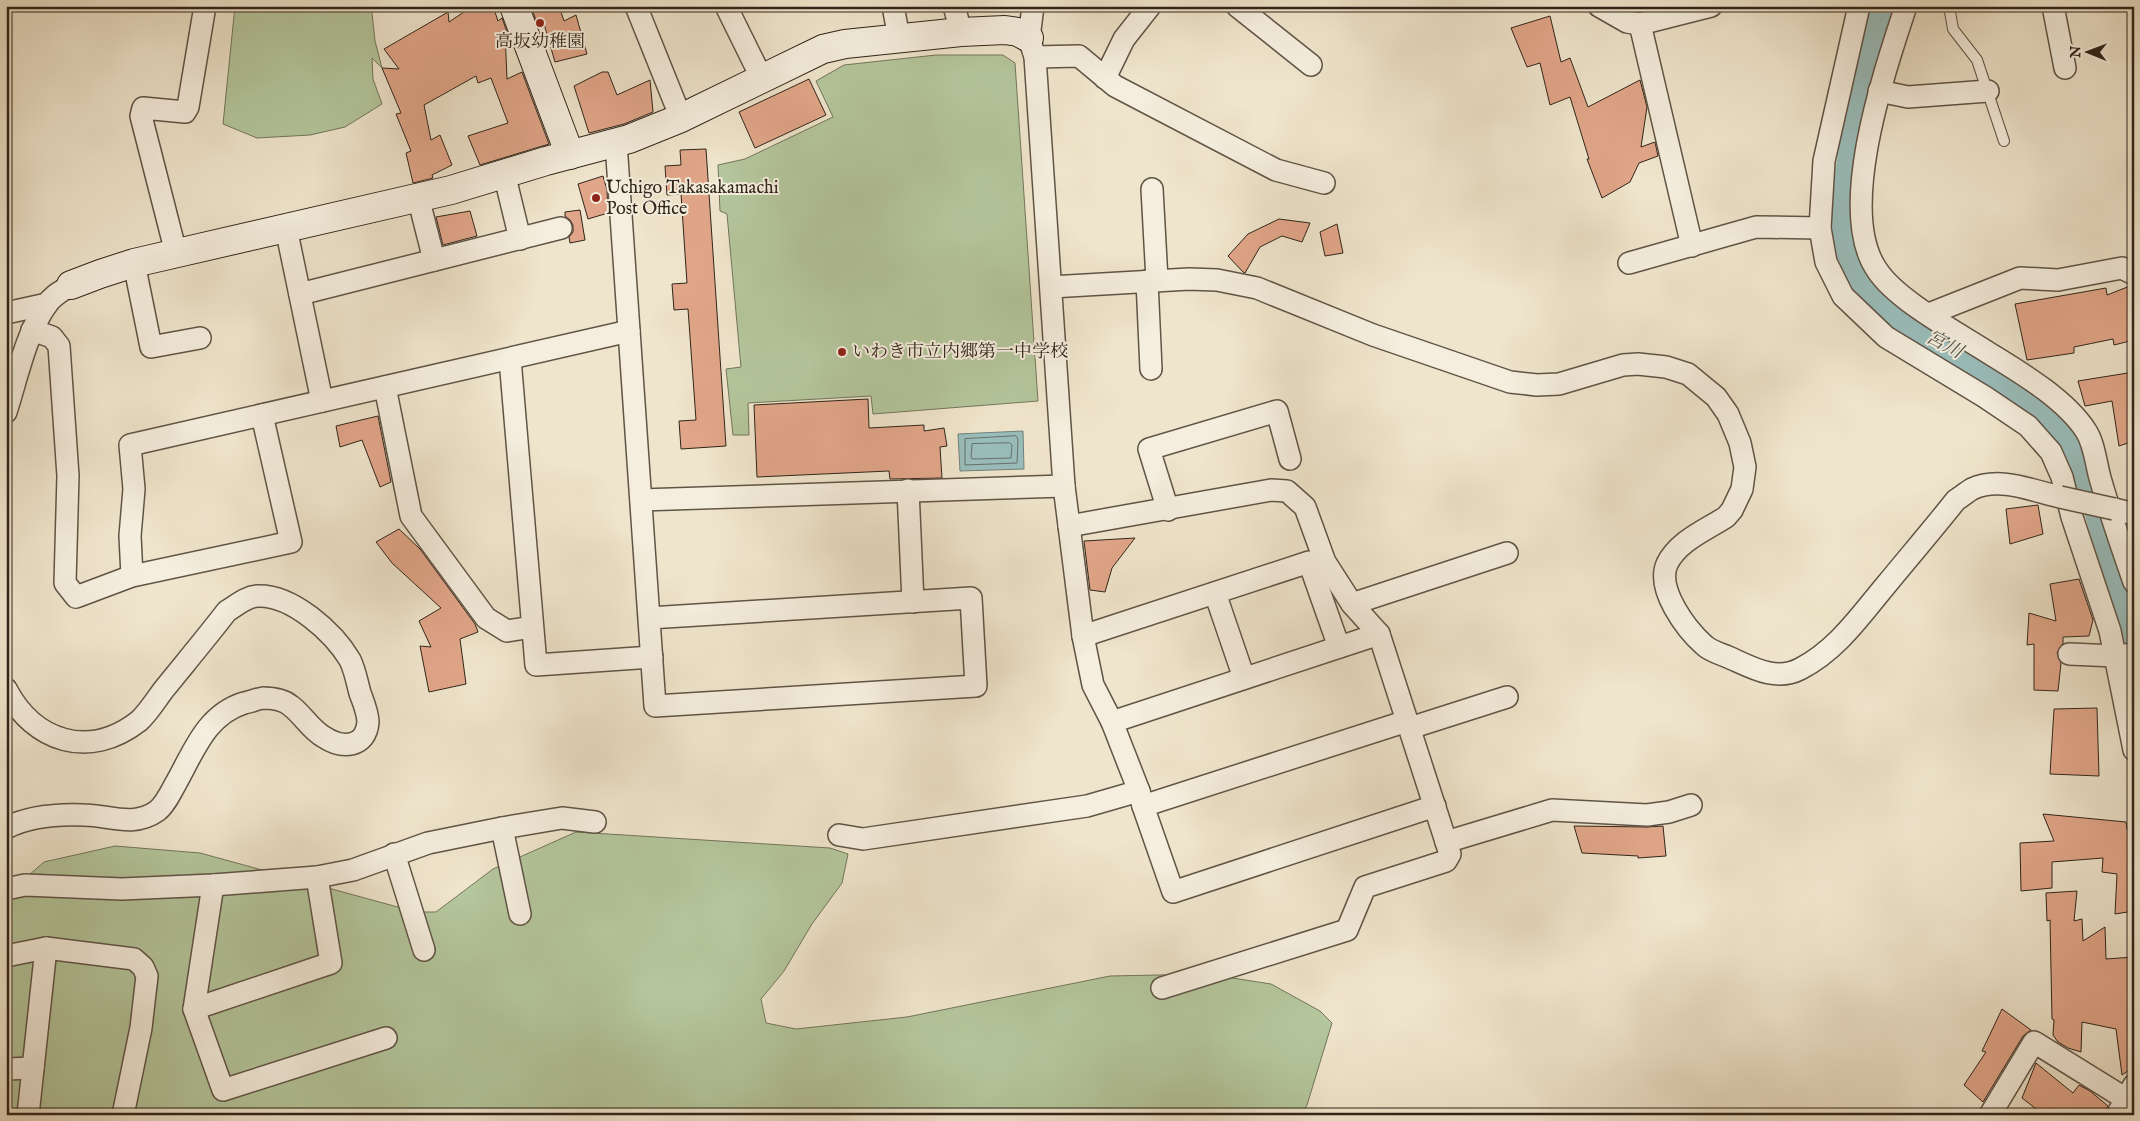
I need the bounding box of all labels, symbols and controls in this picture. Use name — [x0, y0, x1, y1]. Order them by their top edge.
marker: 高坂幼稚園 — [534, 17, 546, 29]
north arrow — [2062, 28, 2112, 78]
place label: 高坂幼稚園 — [495, 31, 585, 54]
text: N — [2067, 46, 2085, 59]
place label: Uchigo Takasakamachi Post Office — [606, 177, 779, 221]
marker: Uchigo Takasakamachi Post Office — [590, 192, 602, 204]
water label: 宮川 — [1922, 325, 1968, 365]
place label: いわき市立内郷第一中学校 — [852, 341, 1068, 364]
marker: いわき市立内郷第一中学校 — [836, 346, 848, 358]

